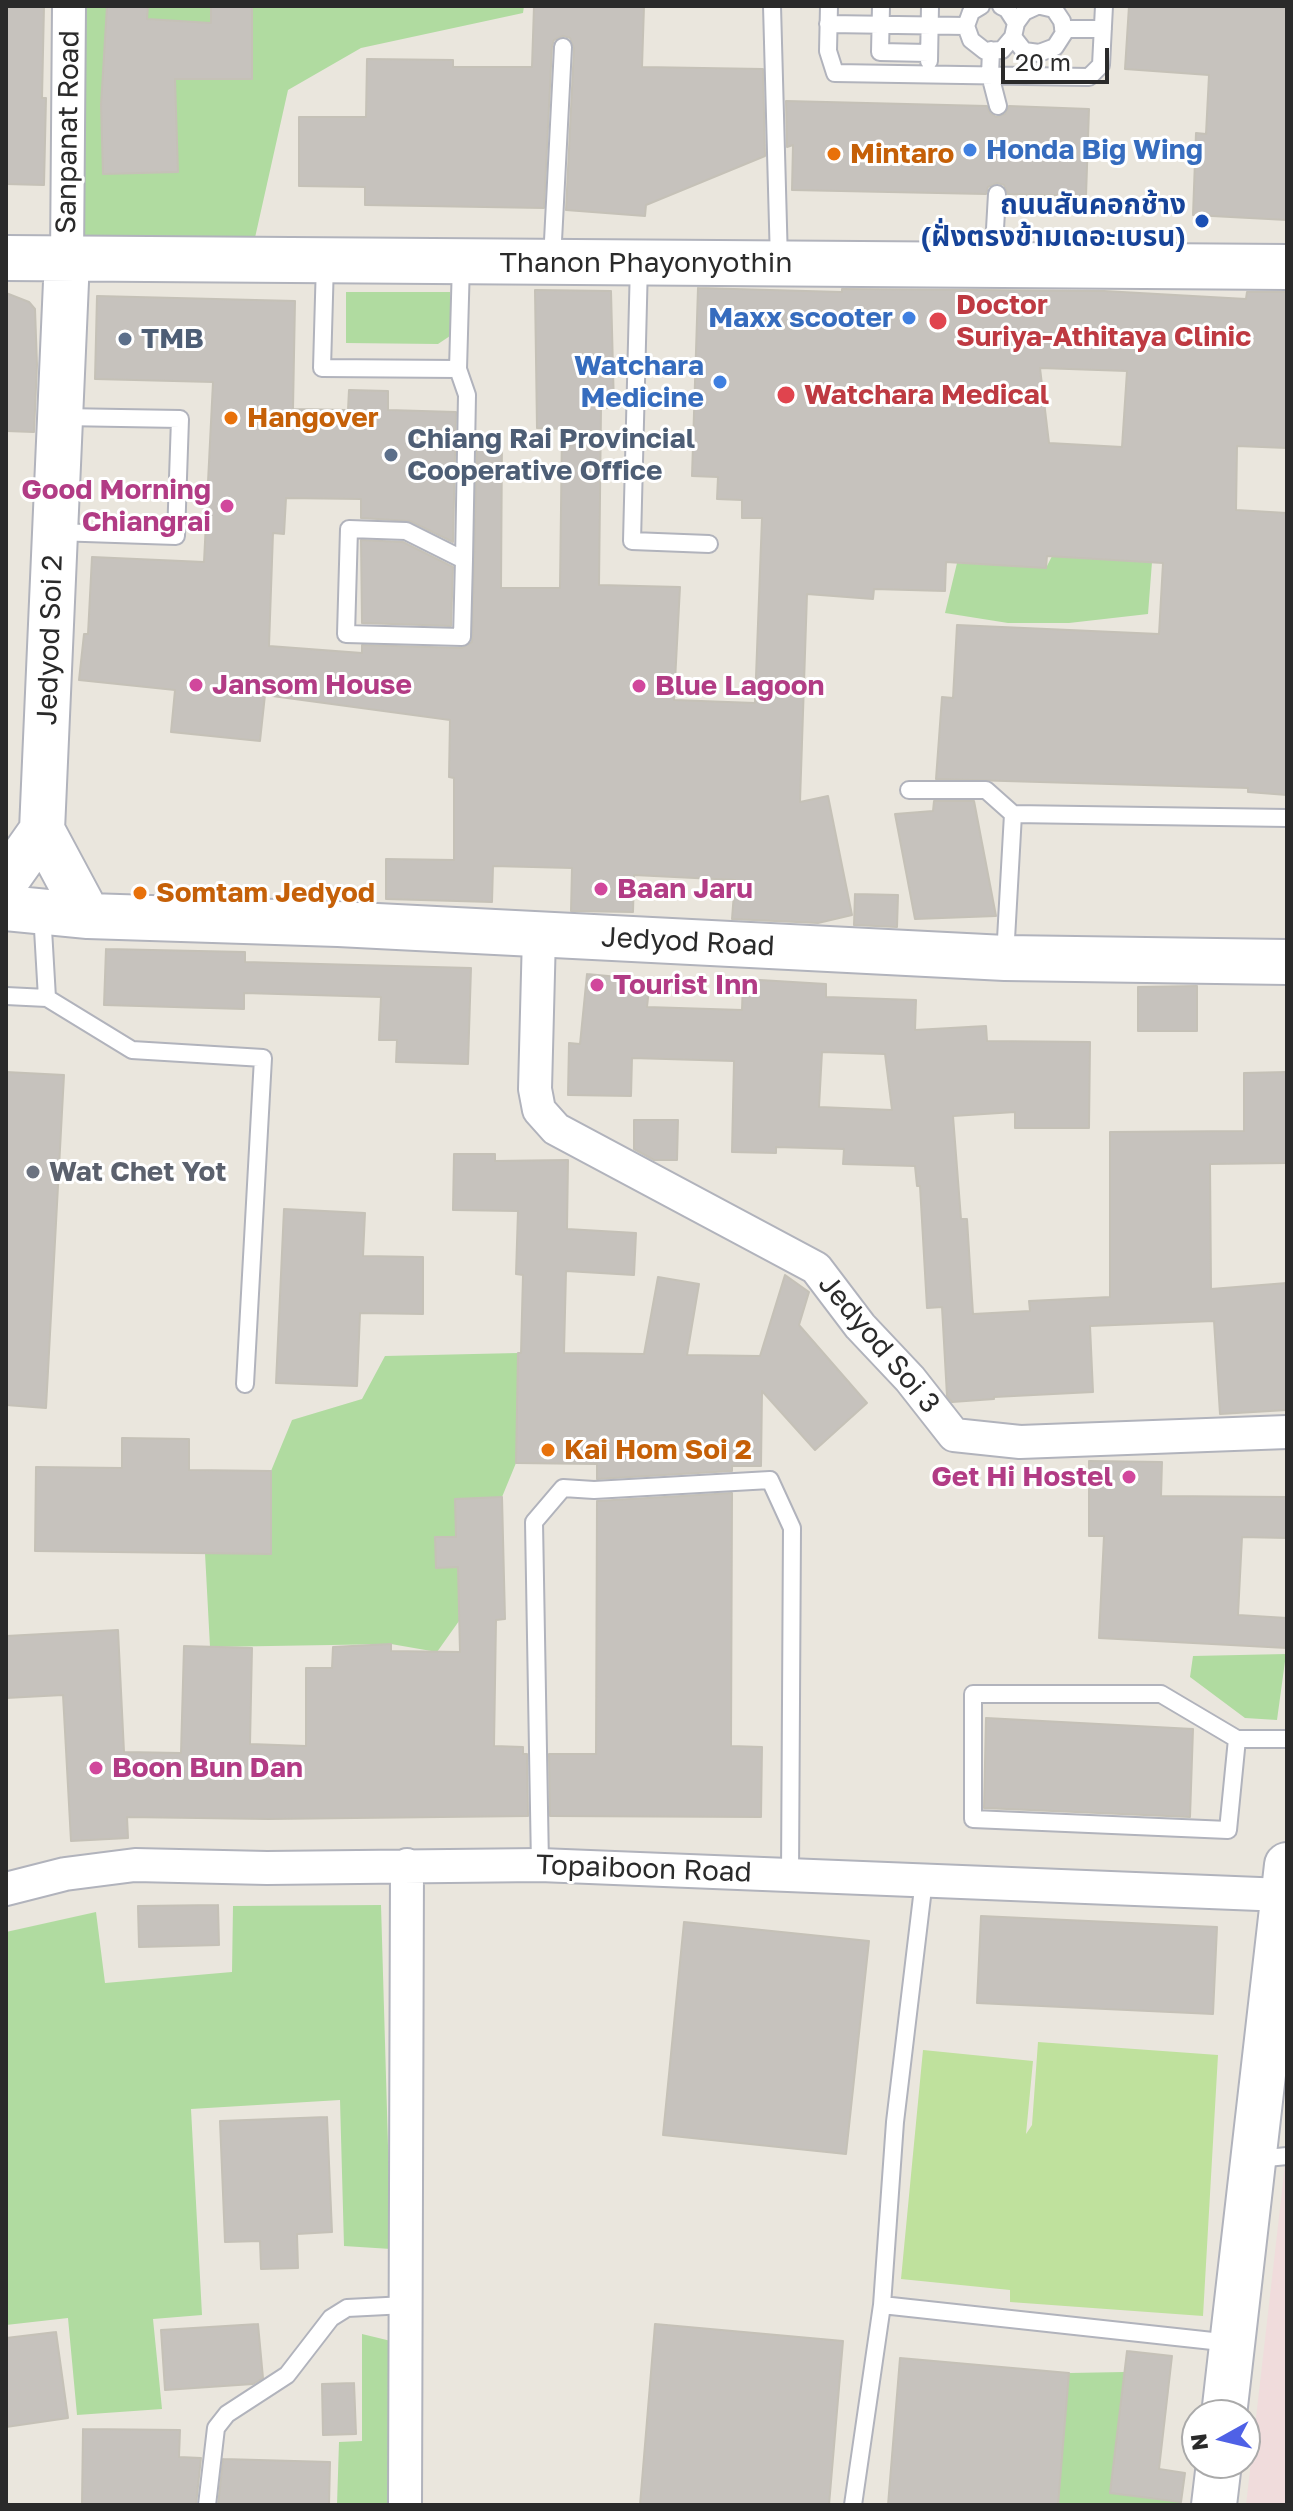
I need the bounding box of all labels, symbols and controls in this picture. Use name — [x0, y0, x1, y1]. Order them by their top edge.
street label: Sanpanat Road — [49, 30, 87, 234]
scale bar — [1005, 32, 1113, 82]
text: 20 m — [1015, 47, 1071, 76]
place label: Honda Big Wing — [986, 133, 1203, 167]
place label: Mintaro — [850, 137, 954, 171]
marker: Honda Big Wing — [961, 141, 979, 159]
marker: Mintaro — [825, 145, 843, 163]
place label: ถนนสันคอกช้าง (ฝั่งตรงข้ามเดอะเบรน) — [921, 188, 1186, 254]
marker: ถนนสันคอกช้าง (ฝั่งตรงข้ามเดอะเบรน) — [1193, 212, 1211, 230]
street label: Thanon Phayonyothin — [499, 246, 793, 280]
place label: Doctor Suriya-Athitaya Clinic — [956, 288, 1251, 354]
place label: Maxx scooter — [708, 301, 893, 335]
marker: Maxx scooter — [900, 309, 918, 327]
marker: Doctor Suriya-Athitaya Clinic — [927, 310, 949, 332]
place label: TMB — [141, 322, 204, 356]
marker: TMB — [116, 330, 134, 348]
place label: Watchara Medicine — [574, 349, 704, 415]
marker: Watchara Medicine — [711, 373, 729, 391]
place label: Watchara Medical — [804, 378, 1049, 412]
marker: Watchara Medical — [775, 384, 797, 406]
place label: Hangover — [247, 401, 379, 435]
marker: Hangover — [222, 409, 240, 427]
place label: Chiang Rai Provincial Cooperative Office — [407, 422, 695, 488]
marker: Chiang Rai Provincial Cooperative Office — [382, 446, 400, 464]
place label: Good Morning Chiangrai — [21, 473, 211, 539]
marker: Good Morning Chiangrai — [218, 497, 236, 515]
street label: Jedyod Soi 2 — [30, 554, 70, 726]
place label: Jansom House — [212, 668, 412, 702]
place label: Blue Lagoon — [655, 669, 825, 703]
marker: Jansom House — [187, 676, 205, 694]
marker: Blue Lagoon — [630, 677, 648, 695]
place label: Baan Jaru — [617, 872, 753, 906]
place label: Somtam Jedyod — [156, 876, 375, 910]
marker: Baan Jaru — [592, 880, 610, 898]
marker: Somtam Jedyod — [131, 884, 149, 902]
street label: Jedyod Road — [600, 921, 776, 963]
place label: Tourist Inn — [613, 968, 758, 1002]
marker: Tourist Inn — [588, 976, 606, 994]
place label: Wat Chet Yot — [49, 1155, 226, 1189]
marker: Wat Chet Yot — [24, 1163, 42, 1181]
street label: Jedyod Soi 3 — [811, 1268, 947, 1420]
place label: Kai Hom Soi 2 — [564, 1433, 752, 1467]
marker: Kai Hom Soi 2 — [539, 1441, 557, 1459]
place label: Get Hi Hostel — [931, 1460, 1113, 1494]
marker: Get Hi Hostel — [1120, 1468, 1138, 1486]
place label: Boon Bun Dan — [112, 1751, 303, 1785]
marker: Boon Bun Dan — [87, 1759, 105, 1777]
street label: Topaiboon Road — [536, 1848, 752, 1890]
north arrow — [1181, 2399, 1261, 2479]
text: N — [1184, 2432, 1213, 2452]

